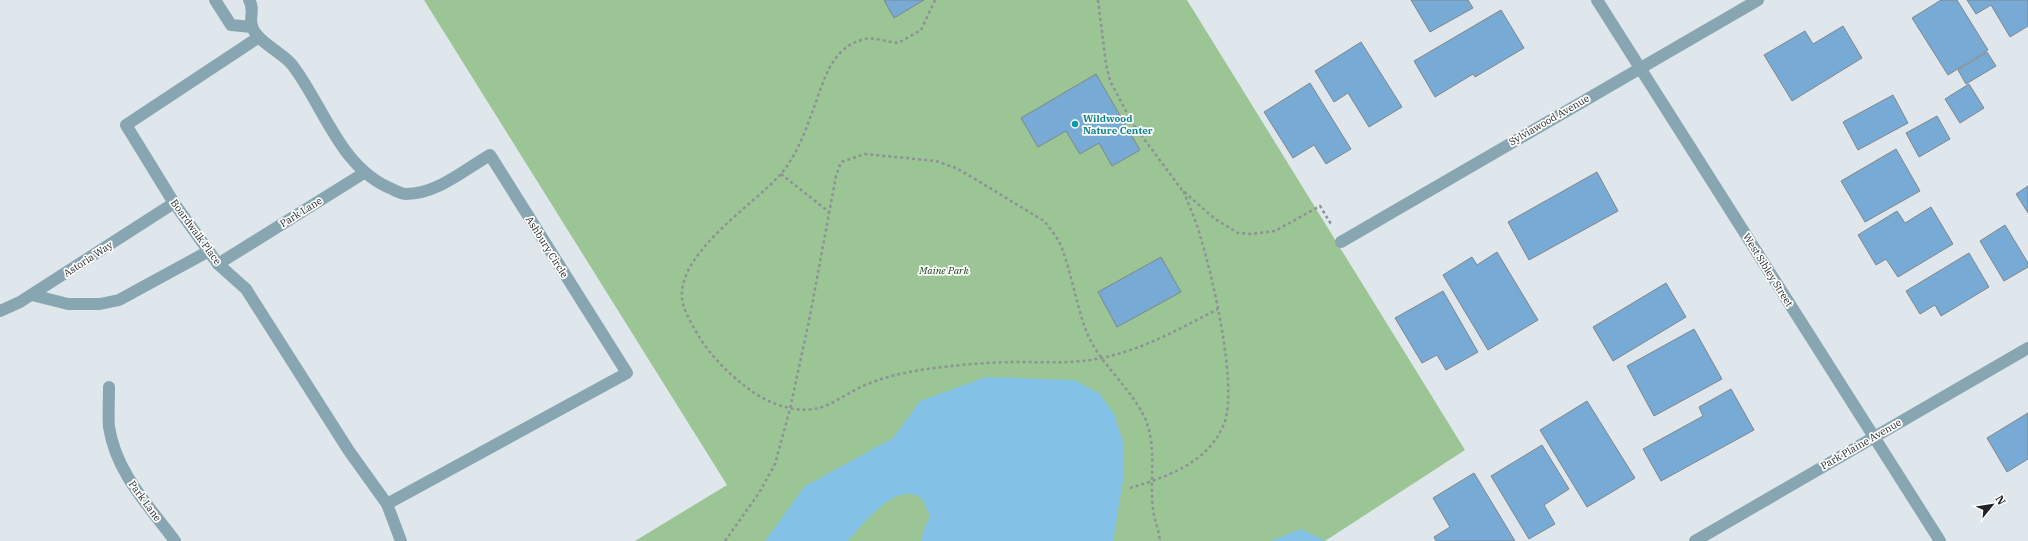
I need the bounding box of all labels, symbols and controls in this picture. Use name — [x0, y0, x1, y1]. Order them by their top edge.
street label: Sylviawood Avenue — [1506, 92, 1592, 148]
place label: Wildwood Nature Center — [1083, 112, 1153, 137]
marker: Wildwood Nature Center — [1070, 119, 1080, 129]
street label: Park Lane — [277, 194, 325, 230]
street label: Boardwalk Place — [168, 197, 224, 267]
street label: Ashbury Circle — [523, 214, 571, 280]
street label: West Sibley Street — [1740, 231, 1796, 310]
street label: Astoria Way — [61, 238, 116, 280]
park label: Maine Park — [918, 264, 969, 277]
street label: Park Plaine Avenue — [1818, 416, 1904, 472]
street label: Park Lane — [126, 478, 164, 524]
north arrow — [1972, 485, 2012, 525]
text: N — [1992, 493, 2009, 508]

